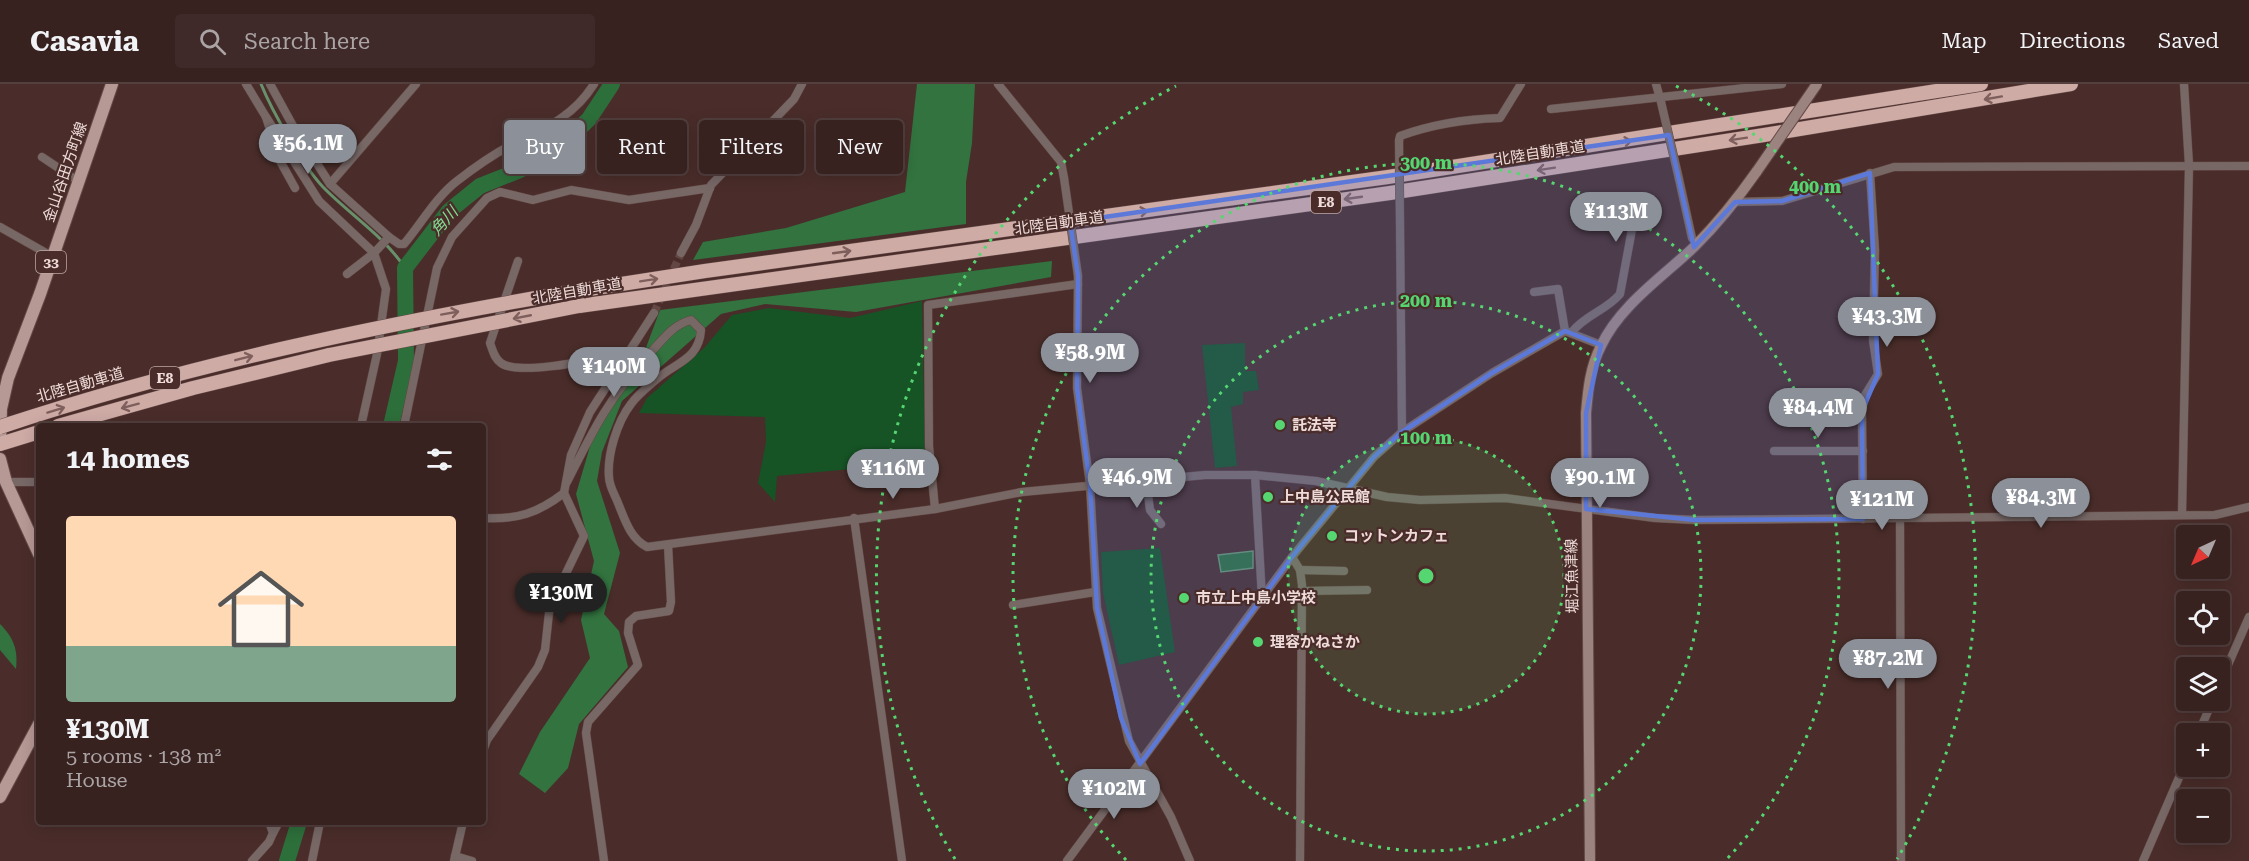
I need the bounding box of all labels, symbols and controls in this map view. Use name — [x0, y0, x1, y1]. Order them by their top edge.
search box — [175, 14, 595, 68]
text: Casavia — [30, 25, 139, 58]
icon: search — [196, 25, 229, 58]
text: Search here — [244, 29, 370, 54]
text: Map — [1942, 29, 1986, 53]
text: Directions — [2019, 29, 2125, 53]
text: Saved — [2158, 29, 2219, 53]
one-way arrow — [1984, 92, 2003, 103]
street label: 金山谷田方町線 — [39, 119, 91, 225]
chip: Buy — [504, 120, 585, 174]
chip: Rent — [597, 120, 687, 174]
chip: Filters — [699, 120, 804, 174]
chip: New — [816, 120, 903, 174]
pin: ¥56.1M — [259, 124, 357, 175]
text: ¥56.1M — [273, 131, 343, 155]
one-way arrow — [1729, 134, 1749, 145]
one-way arrow — [1613, 136, 1633, 147]
street label: 北陸自動車道 — [1494, 137, 1586, 169]
text: 300 m — [1400, 152, 1453, 173]
one-way arrow — [1536, 164, 1556, 175]
text: 400 m — [1789, 176, 1842, 197]
road number: E8 — [1311, 191, 1341, 213]
pin: ¥113M — [1574, 192, 1658, 243]
one-way arrow — [1343, 193, 1363, 204]
text: ¥113M — [1584, 199, 1648, 223]
water label: 角川 — [426, 201, 463, 239]
one-way arrow — [1129, 206, 1149, 217]
street label: 北陸自動車道 — [1013, 208, 1105, 238]
one-way arrow — [832, 247, 851, 258]
road number: 33 — [36, 251, 66, 273]
street label: 北陸自動車道 — [531, 274, 623, 308]
one-way arrow — [639, 274, 658, 285]
text: 200 m — [1400, 290, 1453, 311]
pin: ¥43.3M — [1838, 297, 1936, 348]
text: ¥43.3M — [1852, 304, 1922, 328]
one-way arrow — [440, 307, 459, 318]
one-way arrow — [513, 312, 532, 323]
pin: ¥58.9M — [1041, 333, 1139, 384]
text: ¥58.9M — [1055, 340, 1125, 364]
pin: ¥140M — [572, 347, 656, 398]
one-way arrow — [234, 351, 253, 363]
text: ¥140M — [582, 354, 646, 378]
street label: 北陸自動車道 — [34, 364, 126, 406]
road number: E8 — [150, 367, 180, 389]
pin: ¥84.4M — [1769, 388, 1867, 439]
text: ¥84.4M — [1783, 395, 1853, 419]
one-way arrow — [121, 400, 140, 412]
one-way arrow — [46, 403, 65, 414]
place label: 託法寺 — [1292, 416, 1337, 434]
marker: 託法寺 — [1273, 418, 1287, 432]
text: 100 m — [1400, 427, 1453, 448]
icon: filters — [423, 443, 456, 476]
text: 14 homes — [66, 444, 190, 474]
pin: ¥116M — [851, 449, 935, 500]
text: ¥116M — [861, 456, 925, 480]
pin: ¥46.9M — [1088, 458, 1186, 509]
pin: ¥90.1M — [1551, 458, 1649, 509]
text: ¥46.9M — [1102, 465, 1172, 489]
text: ¥90.1M — [1565, 465, 1635, 489]
pin: ¥84.3M — [1992, 478, 2090, 529]
pin: ¥121M — [1840, 480, 1924, 531]
text: ¥84.3M — [2006, 485, 2076, 509]
text: ¥121M — [1850, 487, 1914, 511]
place label: 上中島公民館 — [1280, 488, 1370, 506]
marker: 上中島公民館 — [1261, 490, 1275, 504]
north arrow — [2176, 525, 2230, 579]
map controls — [2176, 525, 2230, 843]
place label: コットンカフェ — [1344, 527, 1449, 545]
marker: コットンカフェ — [1325, 529, 1339, 543]
street label: 堀江魚津線 — [1562, 538, 1582, 614]
icon: home — [207, 555, 315, 663]
centre of rings — [1416, 566, 1436, 586]
pin: ¥130M — [519, 573, 603, 624]
text: ¥130M — [529, 580, 593, 604]
place label: 市立上中島小学校 — [1196, 589, 1316, 607]
marker: 市立上中島小学校 — [1177, 591, 1191, 605]
button: locate — [2176, 591, 2230, 645]
place label: 理容かねさか — [1270, 633, 1360, 651]
marker: 理容かねさか — [1251, 635, 1265, 649]
pin: ¥87.2M — [1839, 639, 1937, 690]
text: ¥87.2M — [1853, 646, 1923, 670]
button: layers — [2176, 657, 2230, 711]
text: ¥130M — [66, 714, 149, 744]
button: + — [2176, 723, 2230, 777]
text: 5 rooms · 138 m² — [66, 744, 221, 768]
text: House — [66, 768, 128, 792]
pin: ¥102M — [1072, 769, 1156, 820]
text: ¥102M — [1082, 776, 1146, 800]
button: − — [2176, 789, 2230, 843]

